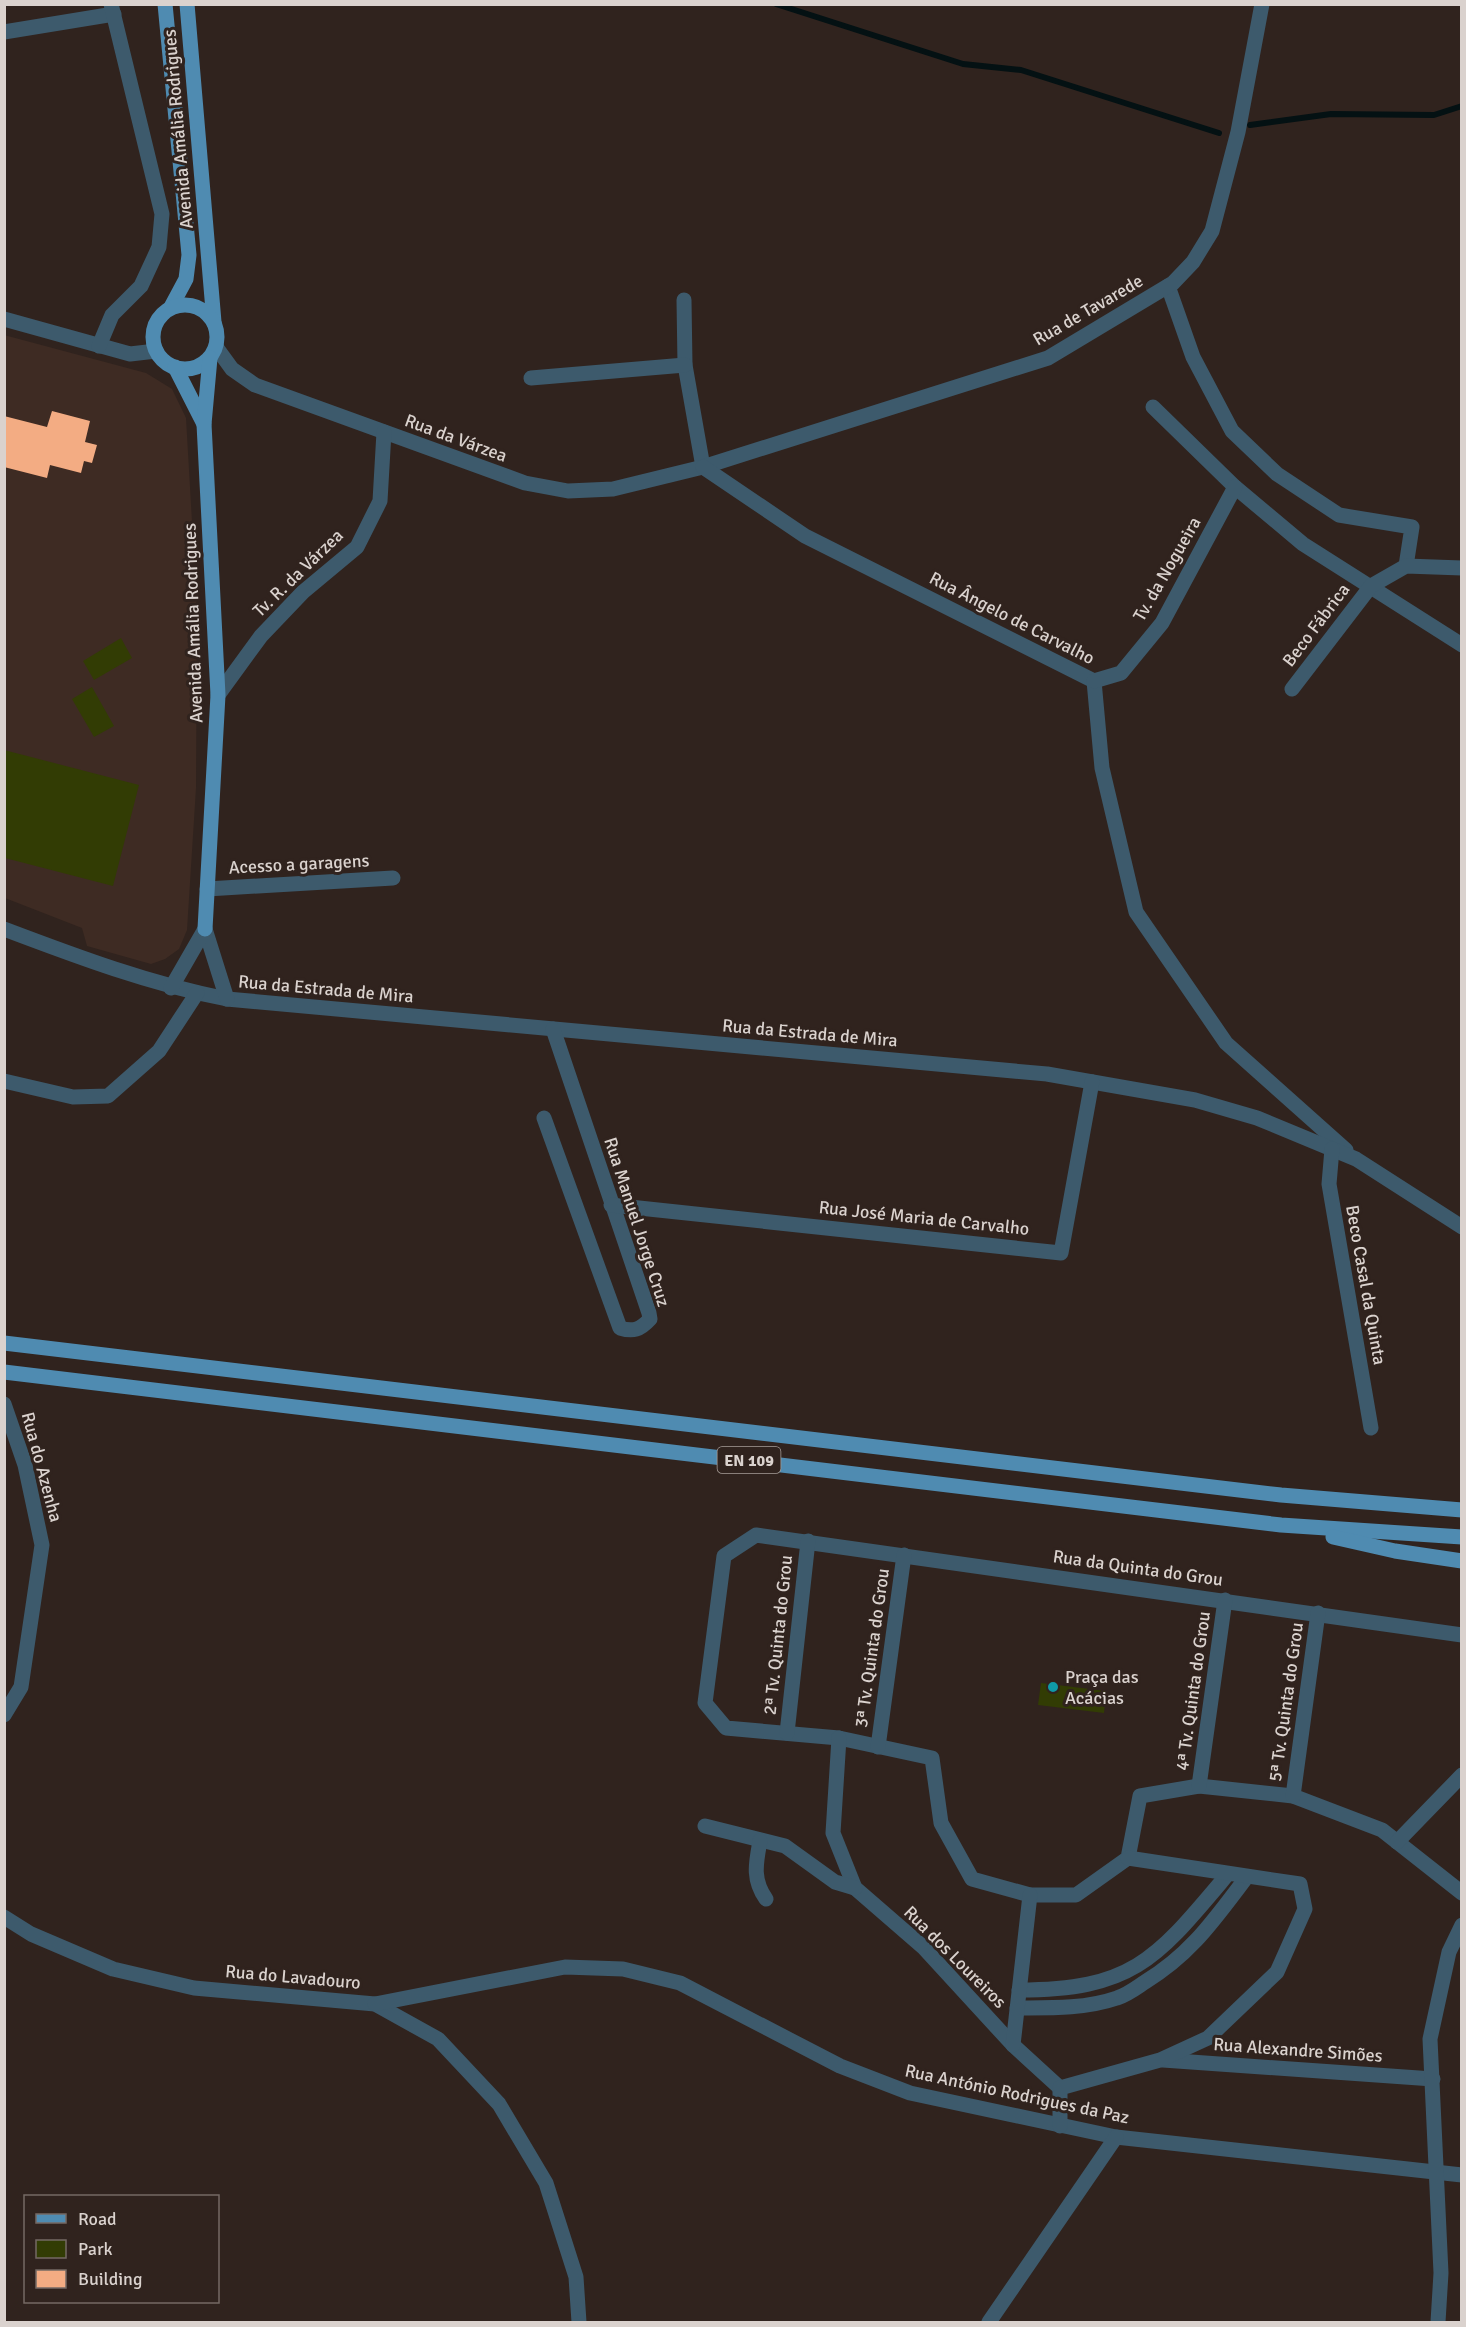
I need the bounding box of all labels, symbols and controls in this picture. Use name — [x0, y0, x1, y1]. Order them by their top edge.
street label: Avenida Amália Rodrigues — [158, 28, 198, 230]
street label: Rua de Tavarede — [1029, 270, 1147, 350]
street label: Rua da Várzea — [402, 409, 510, 467]
street label: Tv. da Nogueira — [1128, 513, 1206, 625]
street label: Avenida Amália Rodrigues — [179, 523, 207, 723]
street label: Tv. R. da Várzea — [248, 524, 348, 622]
street label: Rua Ângelo de Carvalho — [926, 567, 1098, 669]
street label: Beco Fábrica — [1278, 579, 1354, 671]
street label: Acesso a garagens — [228, 849, 370, 879]
street label: Rua da Estrada de Mira — [237, 970, 415, 1008]
street label: Rua da Estrada de Mira — [721, 1014, 899, 1052]
street label: Rua Manuel Jorge Cruz — [599, 1135, 675, 1309]
street label: Rua José Maria de Carvalho — [818, 1196, 1030, 1240]
street label: Beco Casal da Quinta — [1341, 1203, 1391, 1367]
street label: Rua do Azenha — [17, 1410, 67, 1524]
road number: EN 109 — [718, 1447, 780, 1473]
street label: Rua da Quinta do Grou — [1052, 1545, 1224, 1591]
street label: 2ª Tv. Quinta do Grou — [759, 1554, 797, 1716]
street label: 3ª Tv. Quinta do Grou — [850, 1567, 894, 1729]
street label: 4ª Tv. Quinta do Grou — [1171, 1610, 1215, 1772]
street label: 5ª Tv. Quinta do Grou — [1264, 1621, 1308, 1783]
place label: Praça das Acácias — [1065, 1666, 1139, 1709]
marker: Praça das Acácias — [1046, 1680, 1060, 1694]
street label: Rua dos Loureiros — [899, 1901, 1011, 2013]
street label: Rua do Lavadouro — [224, 1960, 362, 1994]
street label: Rua Alexandre Simões — [1213, 2033, 1384, 2067]
street label: Rua António Rodrigues da Paz — [903, 2059, 1131, 2129]
legend — [24, 2195, 219, 2303]
text: Road — [78, 2208, 117, 2230]
text: Park — [78, 2238, 113, 2260]
text: Building — [78, 2268, 142, 2290]

